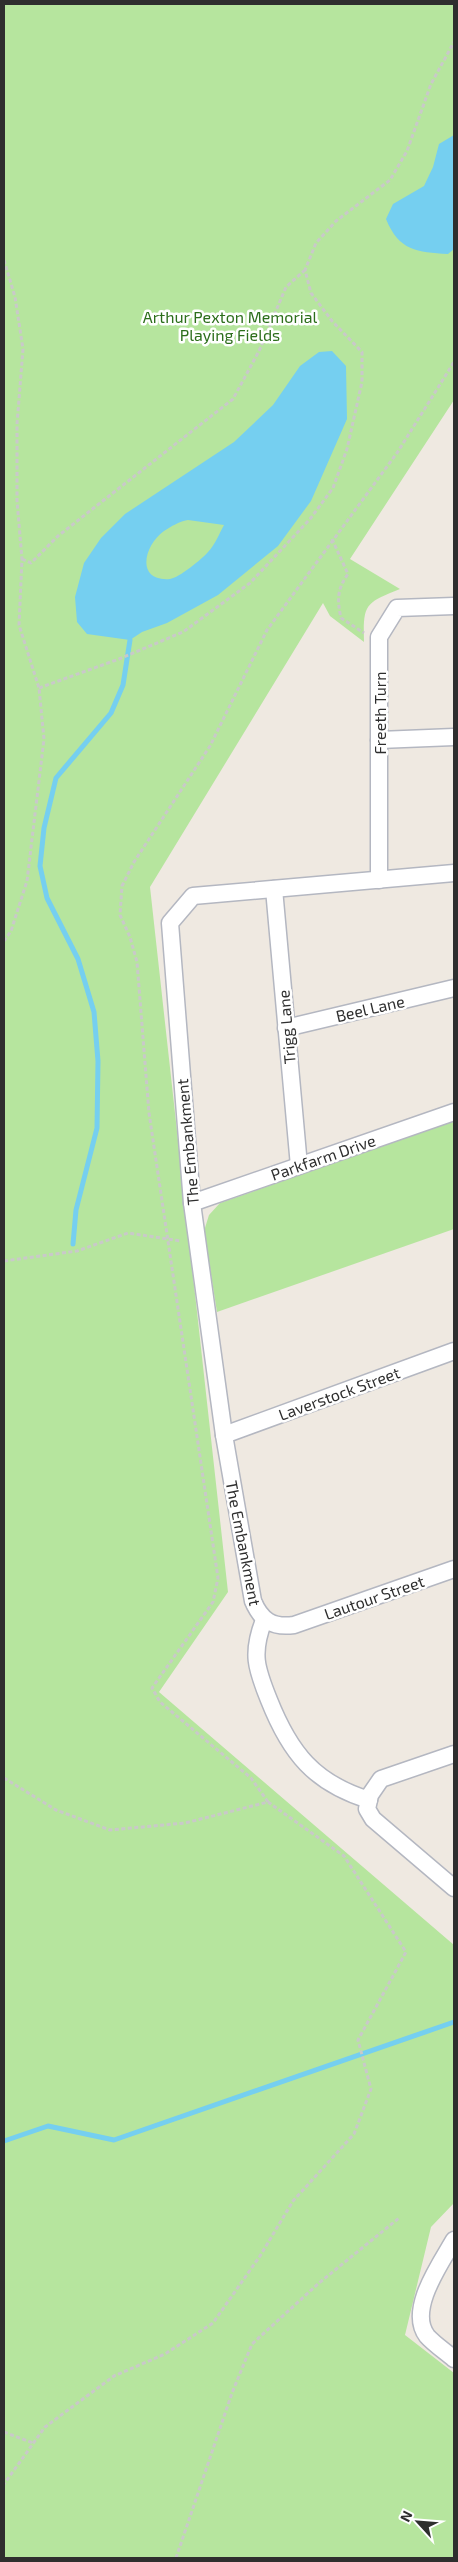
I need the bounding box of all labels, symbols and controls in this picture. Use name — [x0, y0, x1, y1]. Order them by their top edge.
park label: Arthur Pexton Memorial Playing Fields — [143, 307, 318, 344]
street label: Freeth Turn — [370, 671, 389, 755]
street label: Trigg Lane — [273, 989, 299, 1065]
street label: Beel Lane — [334, 991, 406, 1025]
street label: The Embankment — [172, 1078, 202, 1206]
street label: Parkfarm Drive — [268, 1130, 378, 1184]
street label: Laverstock Street — [276, 1362, 402, 1424]
street label: The Embankment — [223, 1479, 265, 1607]
street label: Lautour Street — [321, 1571, 427, 1623]
north arrow — [393, 2497, 443, 2547]
text: N — [396, 2508, 416, 2524]

